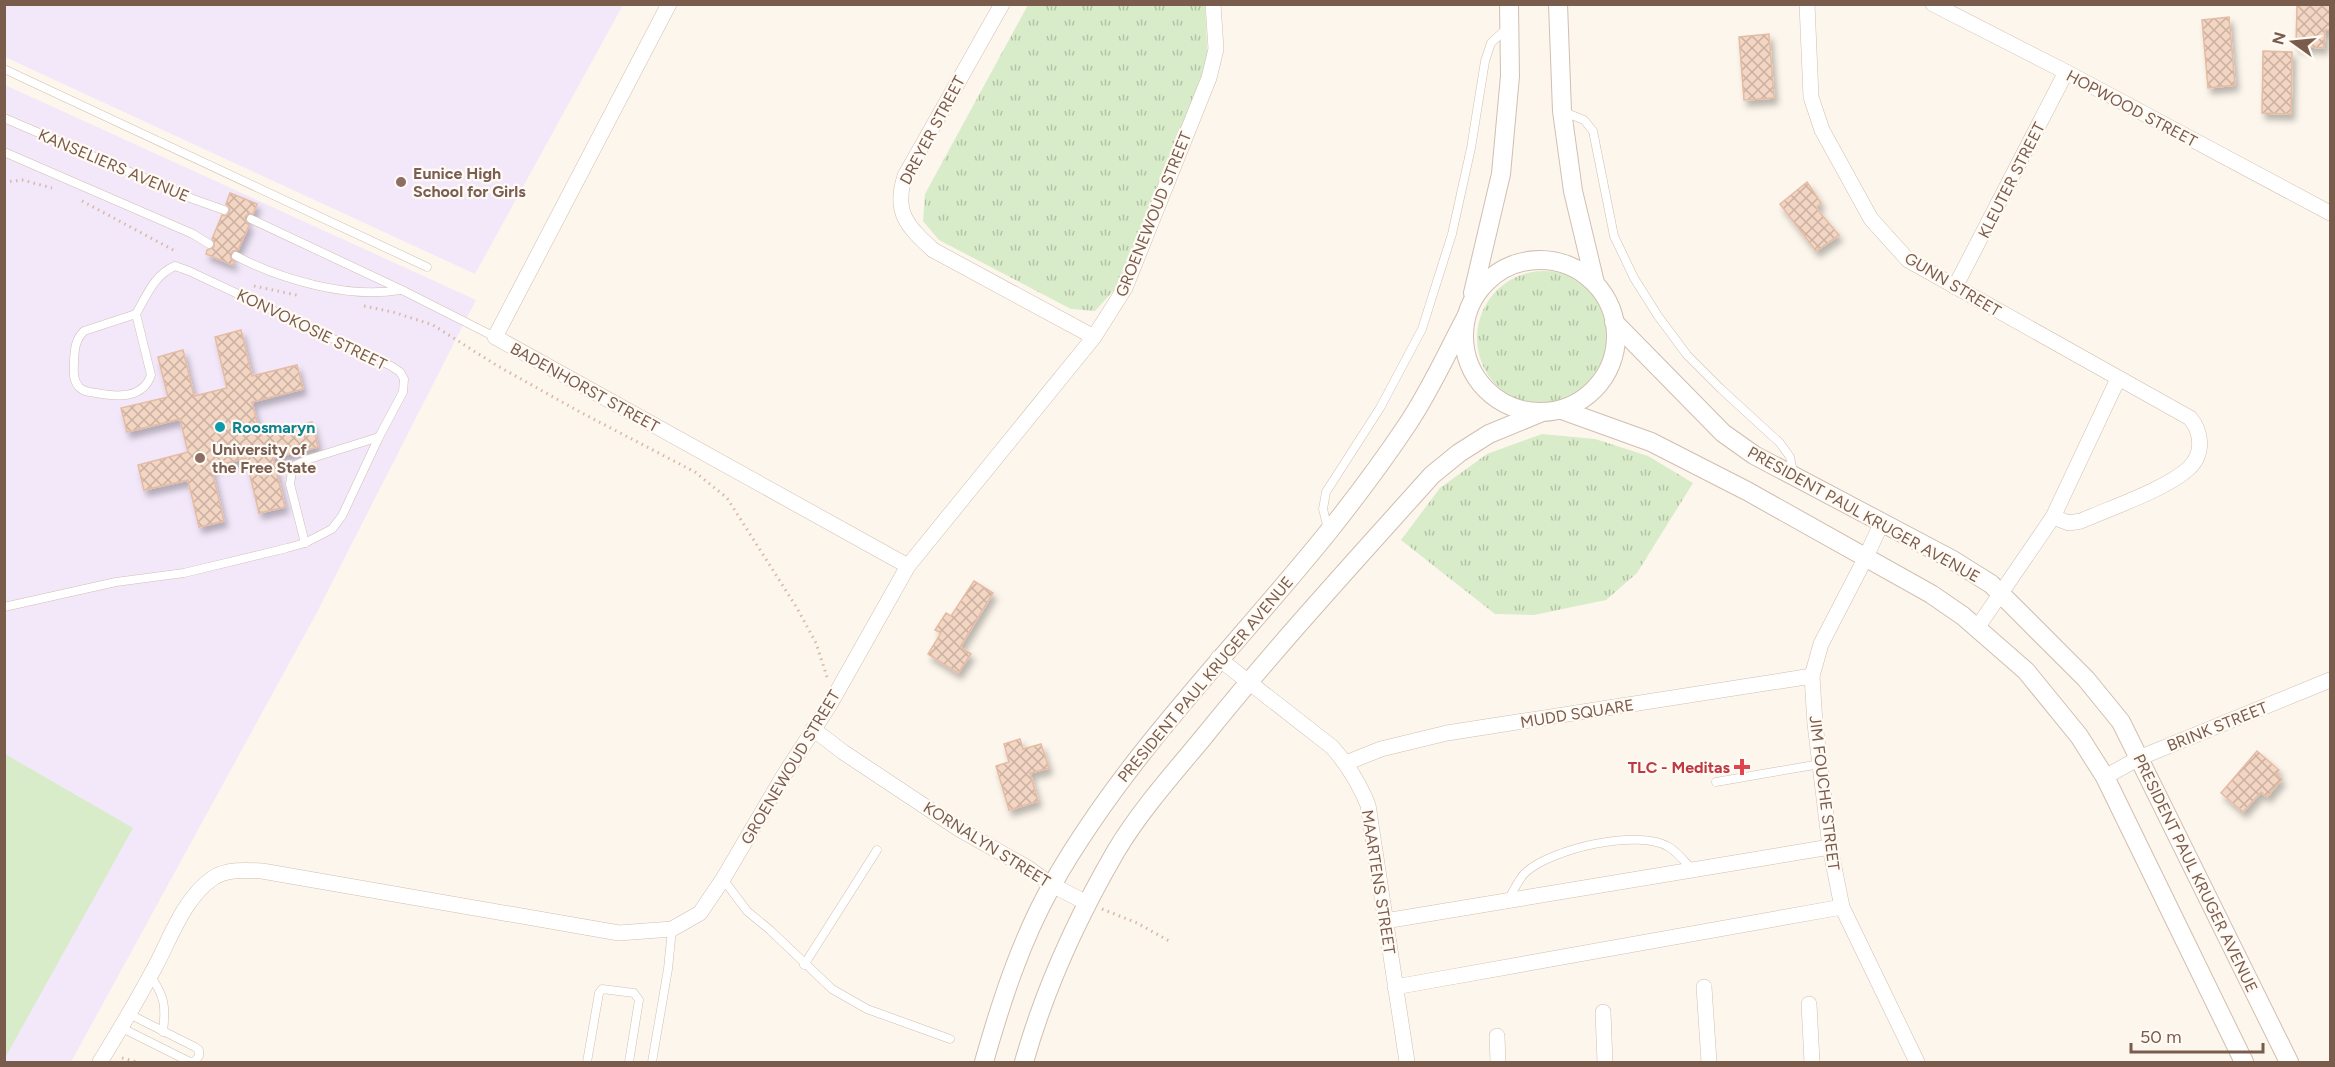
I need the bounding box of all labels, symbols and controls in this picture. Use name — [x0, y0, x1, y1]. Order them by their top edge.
north arrow — [2263, 12, 2323, 72]
text: N — [2268, 30, 2290, 47]
street label: HOPWOOD STREET — [2063, 66, 2201, 151]
street label: DREYER STREET — [896, 73, 969, 188]
street label: KLEUTER STREET — [1974, 119, 2049, 241]
street label: KANSELIERS AVENUE — [36, 125, 192, 206]
street label: GROENEWOUD STREET — [1112, 129, 1195, 300]
place label: Eunice High School for Girls — [413, 164, 526, 201]
marker: Eunice High School for Girls — [394, 175, 408, 189]
street label: GUNN STREET — [1901, 248, 2004, 321]
street label: KONVOKOSIE STREET — [234, 285, 390, 374]
street label: BADENHORST STREET — [507, 339, 663, 436]
place label: Roosmaryn — [232, 418, 315, 437]
marker: Roosmaryn — [213, 420, 227, 434]
place label: University of the Free State — [212, 440, 316, 477]
street label: PRESIDENT PAUL KRUGER AVENUE — [1744, 442, 1983, 586]
marker: University of the Free State — [193, 451, 207, 465]
street label: PRESIDENT PAUL KRUGER AVENUE — [1114, 573, 1297, 786]
street label: GROENEWOUD STREET — [737, 687, 844, 848]
street label: MUDD SQUARE — [1519, 695, 1635, 732]
street label: BRINK STREET — [2164, 698, 2270, 755]
street label: JIM FOUCHE STREET — [1806, 715, 1843, 872]
street label: PRESIDENT PAUL KRUGER AVENUE — [2129, 751, 2262, 995]
place label: TLC - Meditas — [1628, 758, 1731, 777]
marker: TLC - Meditas — [1735, 760, 1749, 774]
street label: KORNALYN STREET — [920, 798, 1054, 891]
street label: MAARTENS STREET — [1358, 808, 1399, 956]
scale bar — [2131, 1016, 2263, 1054]
text: 50 m — [2140, 1026, 2182, 1048]

